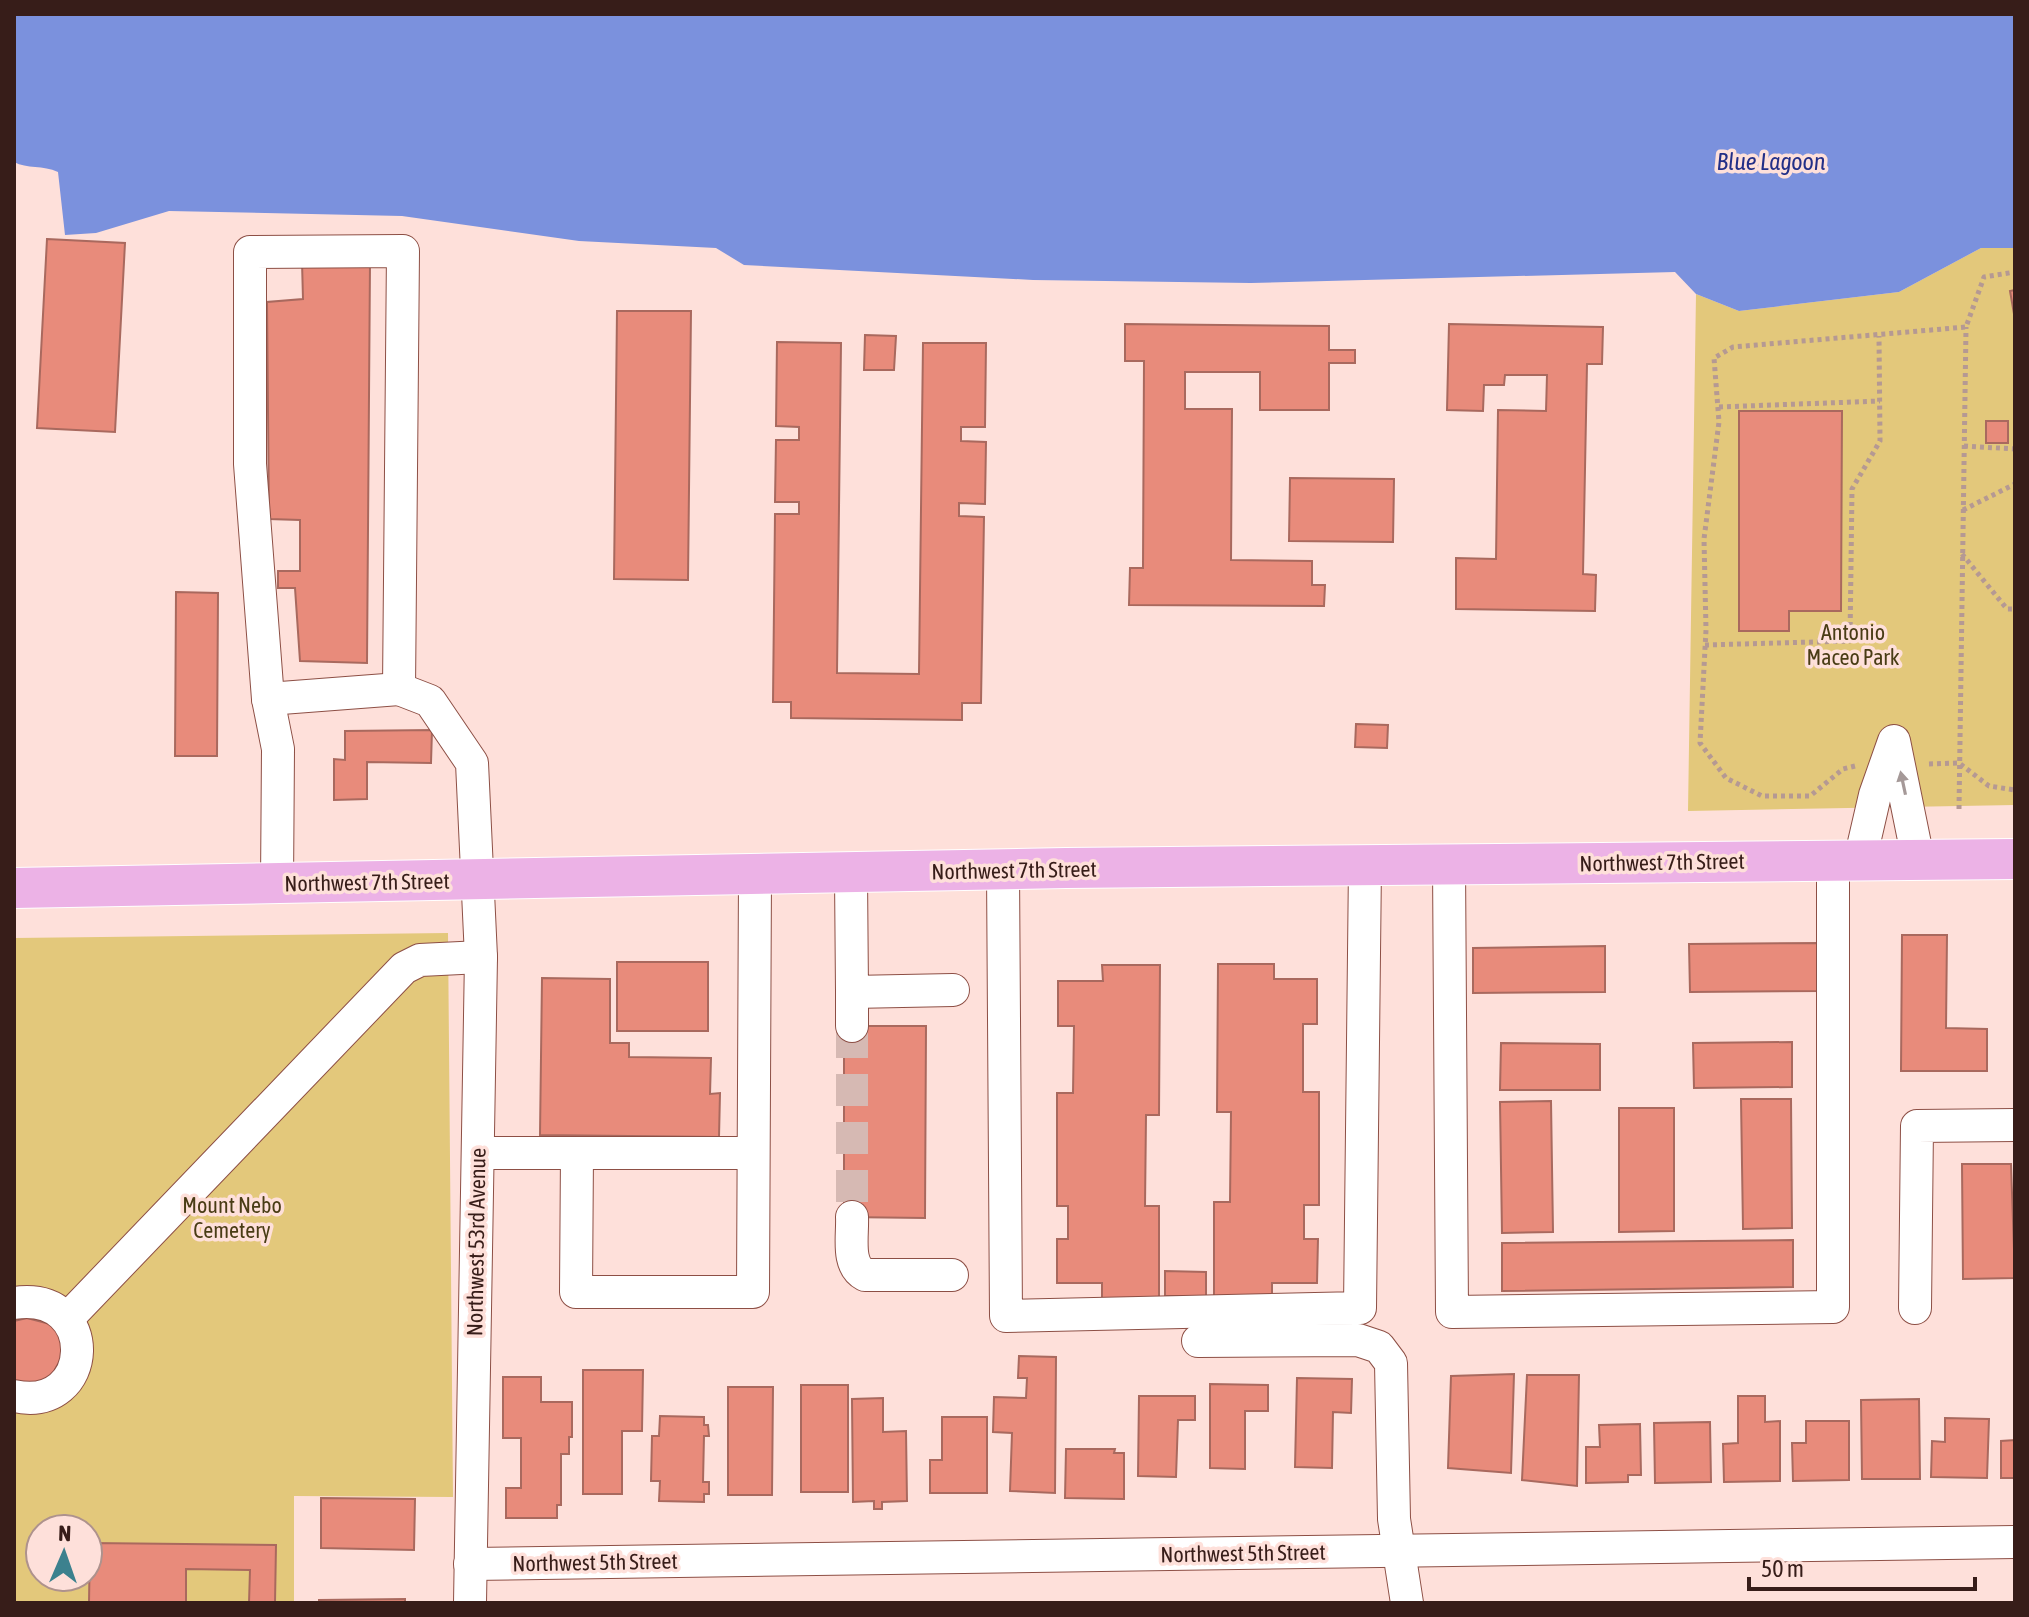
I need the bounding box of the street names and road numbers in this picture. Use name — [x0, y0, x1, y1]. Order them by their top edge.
street label: Northwest 7th Street — [1579, 848, 1745, 876]
street label: Northwest 7th Street — [931, 856, 1097, 884]
street label: Northwest 7th Street — [284, 868, 450, 896]
street label: Northwest 53rd Avenue — [461, 1148, 491, 1336]
street label: Northwest 5th Street — [1160, 1539, 1326, 1567]
street label: Northwest 5th Street — [512, 1548, 678, 1576]

